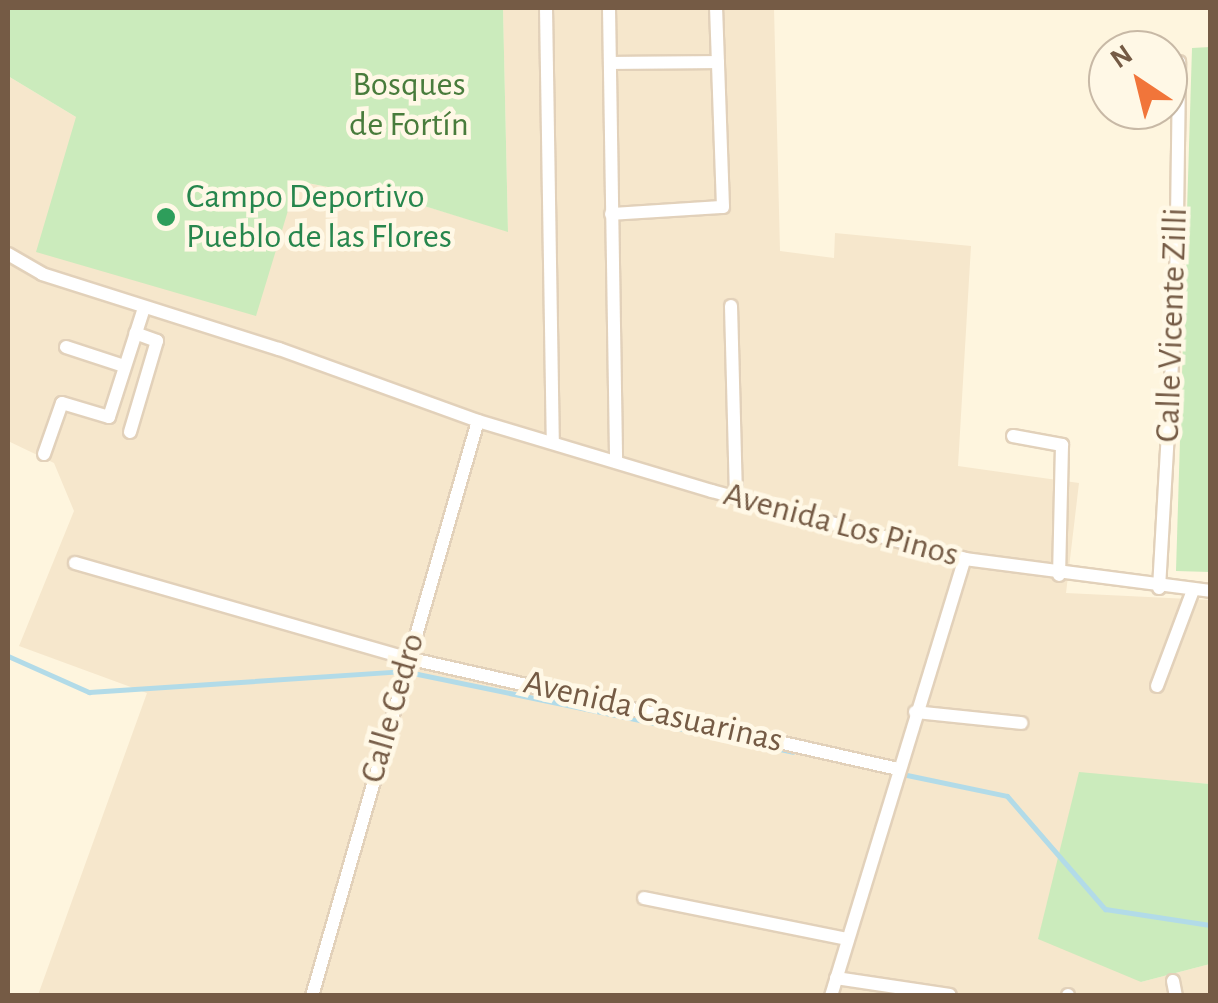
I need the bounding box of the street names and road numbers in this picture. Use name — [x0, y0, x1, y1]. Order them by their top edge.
street label: Calle Vicente Zilli — [1147, 207, 1197, 443]
street label: Avenida Los Pinos — [719, 473, 963, 577]
street label: Calle Cedro — [352, 628, 434, 788]
street label: Avenida Casuarinas — [519, 662, 787, 762]

